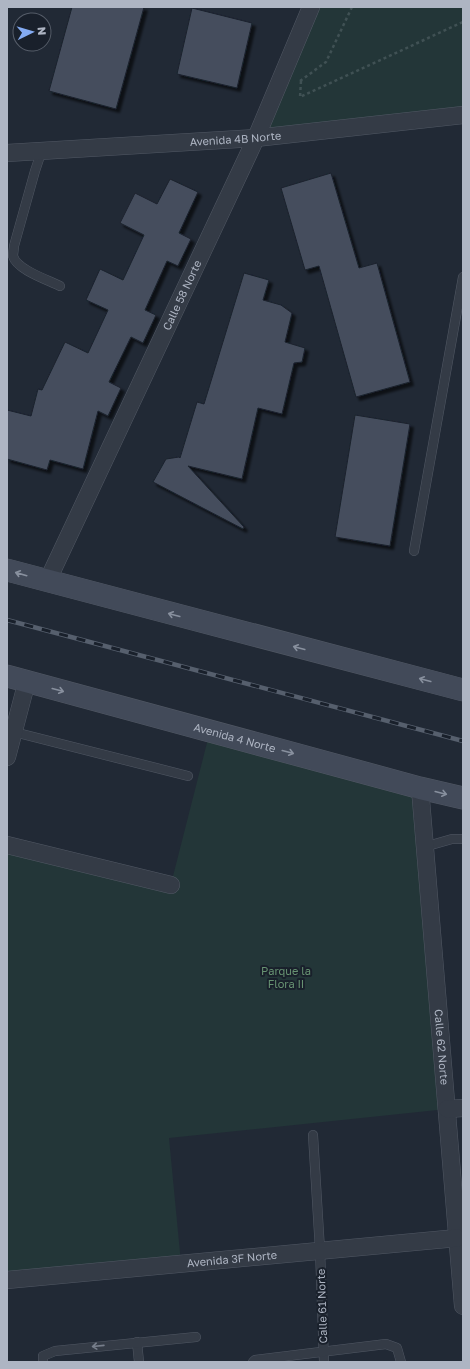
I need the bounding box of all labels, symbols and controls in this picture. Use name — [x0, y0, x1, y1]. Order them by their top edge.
north arrow — [12, 12, 52, 52]
text: N — [36, 26, 49, 36]
street label: Avenida 4B Norte — [189, 128, 282, 148]
street label: Calle 58 Norte — [160, 258, 204, 332]
one-way arrow — [15, 570, 28, 577]
one-way arrow — [167, 610, 180, 618]
one-way arrow — [293, 643, 306, 651]
one-way arrow — [419, 676, 432, 684]
one-way arrow — [51, 687, 64, 694]
street label: Avenida 4 Norte — [193, 720, 277, 755]
one-way arrow — [281, 749, 294, 756]
one-way arrow — [434, 790, 447, 797]
park label: Parque la Flora II — [261, 964, 311, 990]
street label: Calle 62 Norte — [432, 1009, 452, 1085]
street label: Avenida 3F Norte — [186, 1248, 278, 1269]
street label: Calle 61 Norte — [314, 1268, 329, 1344]
one-way arrow — [92, 1343, 105, 1350]

